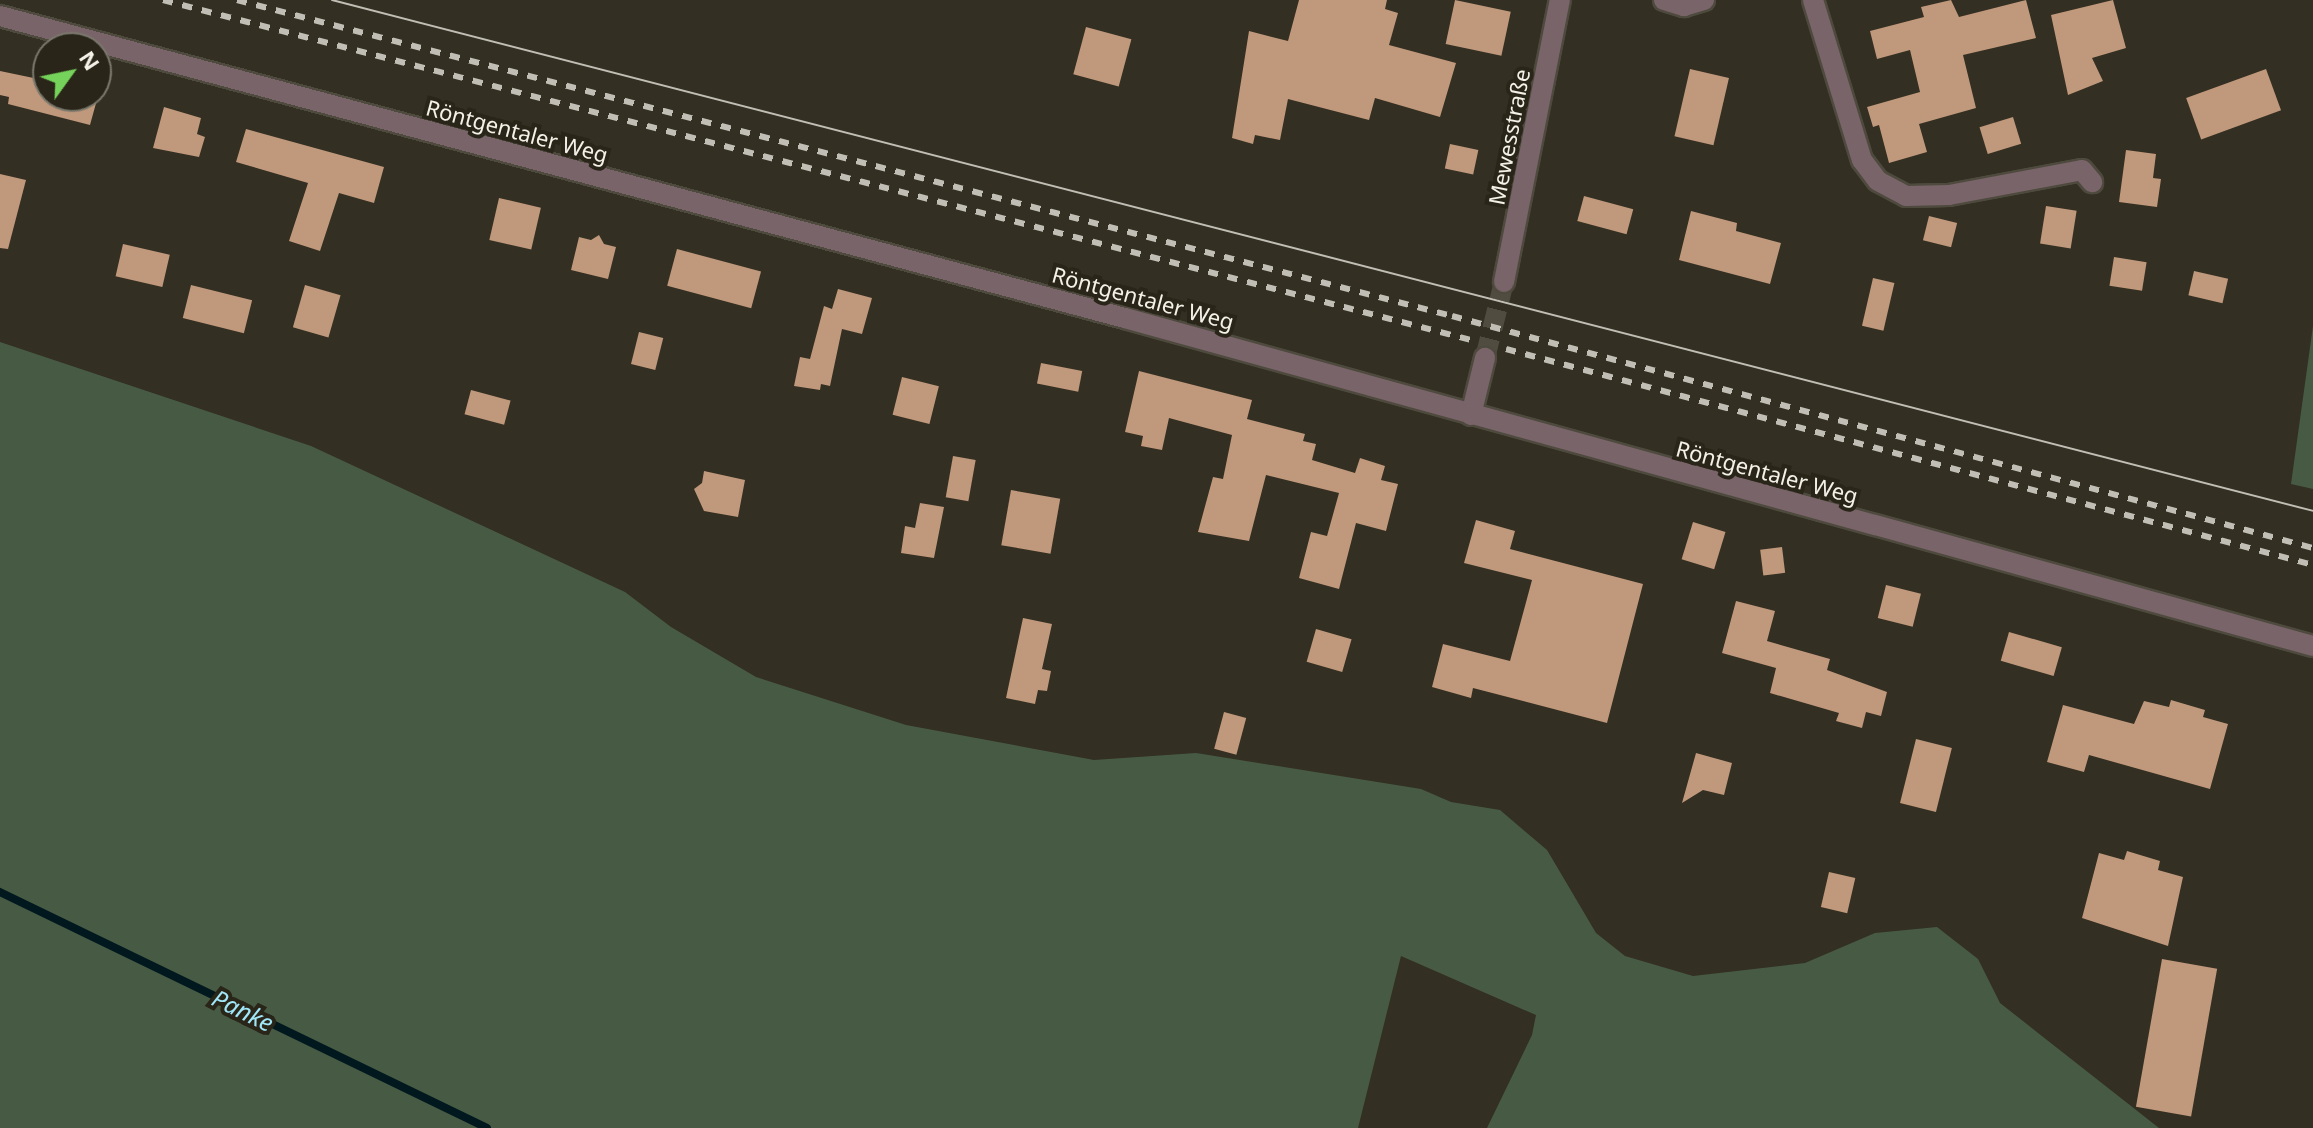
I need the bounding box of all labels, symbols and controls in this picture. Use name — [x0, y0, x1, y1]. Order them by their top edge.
north arrow — [32, 32, 112, 112]
text: N — [73, 44, 108, 76]
street label: Mewesstraße — [1483, 67, 1535, 207]
street label: Röntgentaler Weg — [423, 94, 611, 168]
street label: Röntgentaler Weg — [1049, 261, 1237, 335]
street label: Röntgentaler Weg — [1673, 435, 1861, 509]
water label: Panke — [208, 983, 278, 1037]

